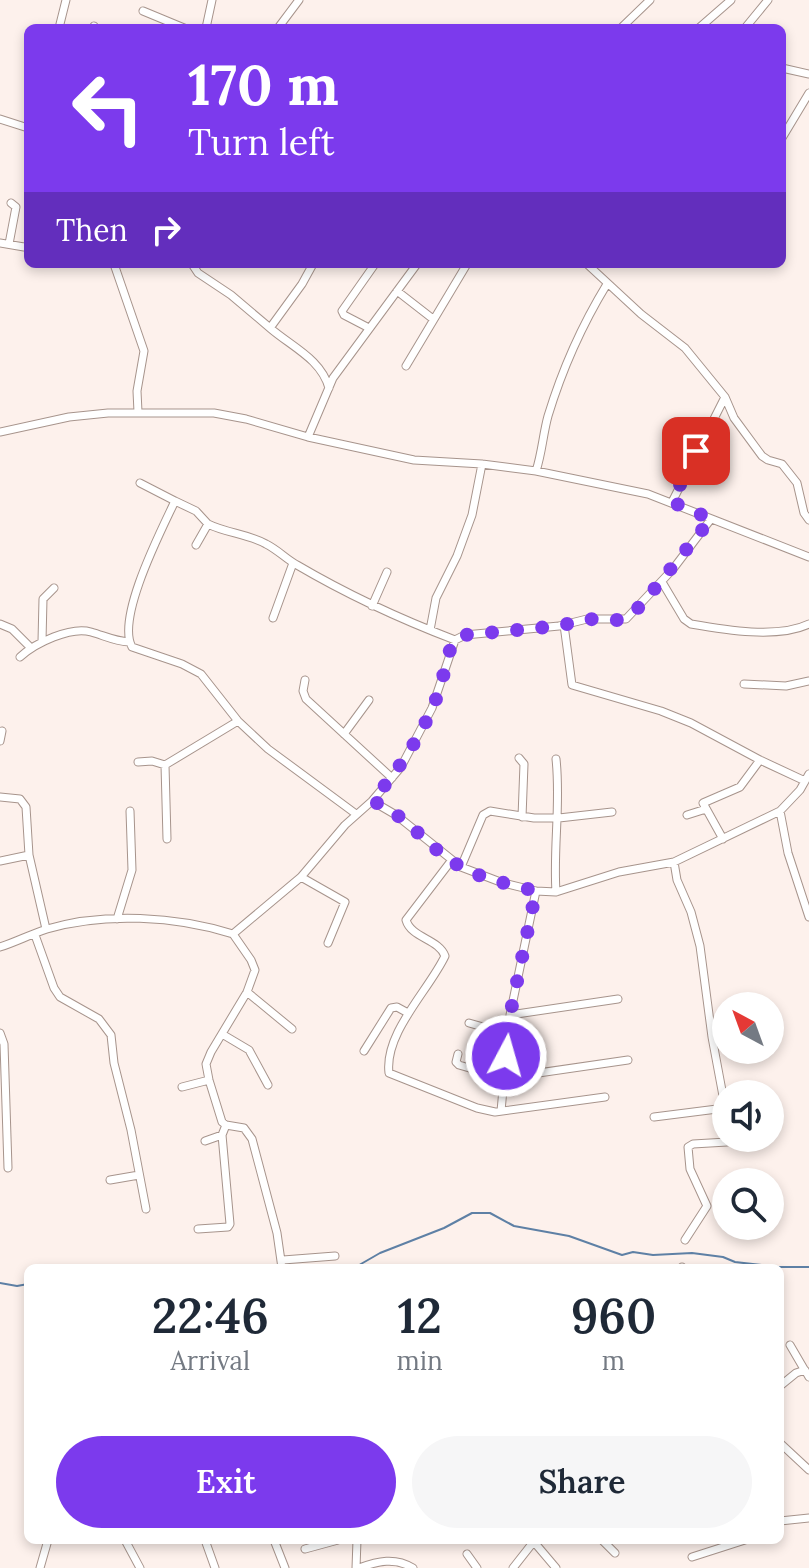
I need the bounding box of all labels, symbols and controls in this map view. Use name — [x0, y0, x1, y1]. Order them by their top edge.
text: 170 m — [188, 49, 339, 120]
icon: left — [56, 56, 160, 160]
text: Turn left — [188, 119, 335, 165]
icon: right — [144, 208, 188, 252]
text: Then — [56, 211, 128, 249]
pin — [662, 417, 730, 485]
icon: arrive — [674, 429, 718, 473]
north arrow — [712, 992, 784, 1064]
map controls — [712, 992, 784, 1240]
position arrow — [464, 1014, 548, 1098]
button: sound — [712, 1080, 784, 1152]
button: search — [712, 1168, 784, 1240]
text: 22:46 — [152, 1285, 269, 1346]
text: 12 — [397, 1285, 442, 1346]
text: 960 — [571, 1285, 656, 1346]
text: Arrival — [171, 1344, 250, 1377]
text: min — [397, 1344, 443, 1377]
text: m — [602, 1344, 625, 1377]
button: Exit — [56, 1436, 396, 1528]
button: Share — [412, 1436, 752, 1528]

